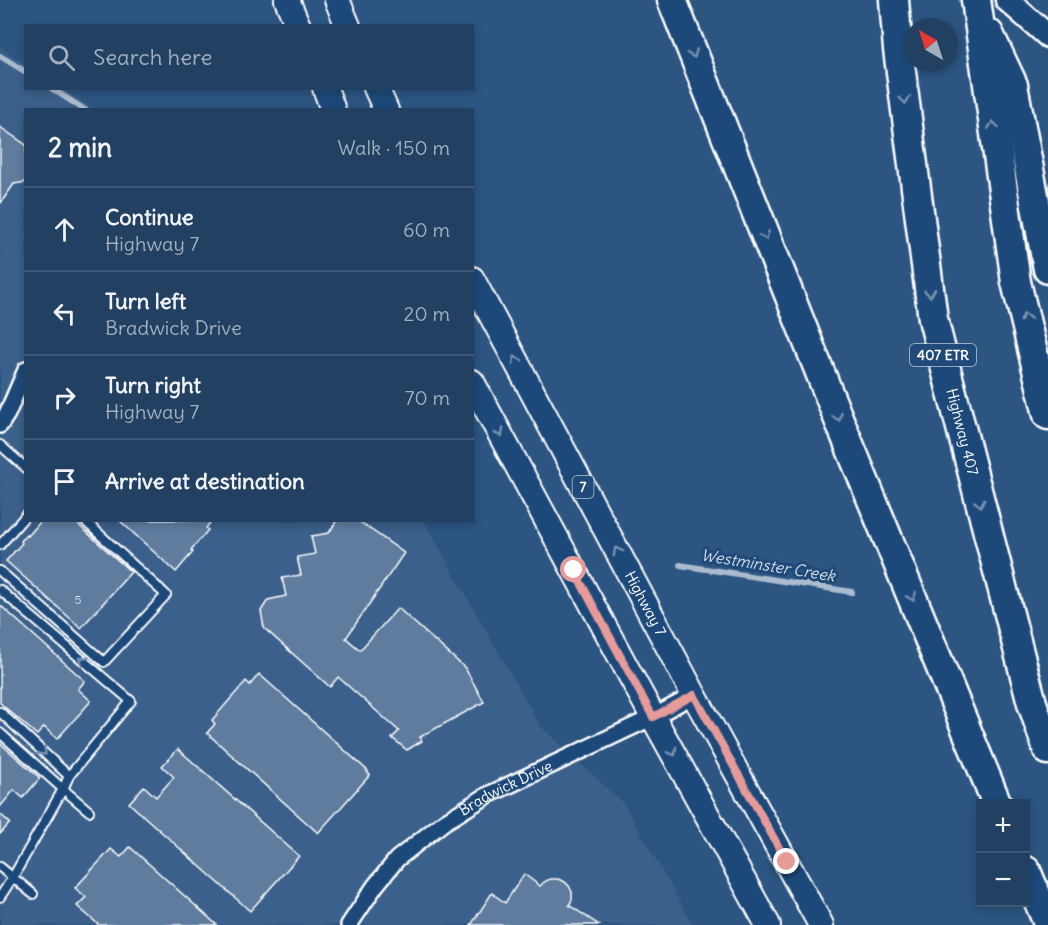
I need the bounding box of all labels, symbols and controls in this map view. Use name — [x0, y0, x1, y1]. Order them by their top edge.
north arrow — [904, 18, 958, 72]
search box — [24, 24, 474, 90]
icon: search — [45, 41, 78, 74]
text: Search here — [93, 43, 212, 71]
one-way arrow — [686, 48, 698, 59]
one-way arrow — [898, 95, 910, 105]
one-way arrow — [988, 120, 1000, 130]
text: 2 min — [48, 131, 112, 164]
text: Walk · 150 m — [338, 135, 450, 160]
text: Continue — [105, 203, 194, 231]
icon: ahead — [48, 213, 81, 246]
text: 60 m — [403, 217, 450, 242]
one-way arrow — [758, 229, 770, 240]
text: Highway 7 — [105, 231, 199, 256]
text: Turn left — [105, 287, 186, 315]
one-way arrow — [923, 289, 935, 298]
icon: left — [48, 297, 81, 330]
text: 20 m — [404, 301, 450, 326]
one-way arrow — [1019, 313, 1032, 323]
text: Bradwick Drive — [105, 315, 242, 340]
road number: 407 ETR — [910, 344, 976, 366]
one-way arrow — [512, 356, 523, 366]
text: Turn right — [105, 371, 201, 399]
icon: right — [48, 381, 81, 414]
text: 70 m — [405, 385, 450, 410]
street label: Highway 407 — [942, 386, 983, 477]
text: Highway 7 — [105, 399, 199, 424]
one-way arrow — [831, 410, 843, 421]
one-way arrow — [493, 427, 504, 437]
icon: arrive — [48, 465, 81, 498]
text: Arrive at destination — [105, 467, 305, 495]
road number: 7 — [572, 476, 594, 498]
one-way arrow — [973, 498, 986, 508]
water label: Westminster Creek — [700, 545, 838, 586]
one-way arrow — [613, 546, 625, 557]
route start — [560, 556, 586, 582]
street label: Highway 7 — [621, 568, 671, 639]
one-way arrow — [905, 591, 917, 602]
house number: 5 — [75, 592, 82, 607]
one-way arrow — [79, 657, 90, 668]
one-way arrow — [36, 745, 47, 756]
one-way arrow — [666, 746, 677, 757]
street label: Bradwick Drive — [455, 756, 555, 820]
map controls — [976, 799, 1030, 907]
button: + — [976, 799, 1030, 853]
route end — [773, 848, 799, 874]
button: − — [976, 853, 1030, 907]

